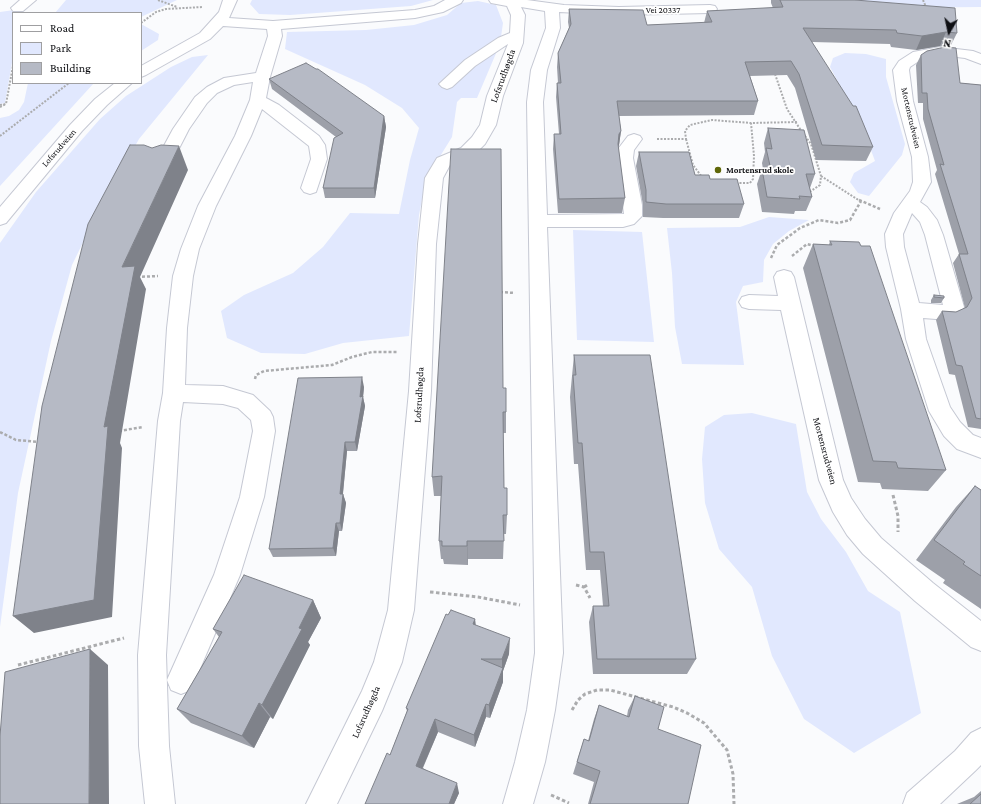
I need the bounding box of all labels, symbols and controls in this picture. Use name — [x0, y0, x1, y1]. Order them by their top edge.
street label: Vei 20337 — [646, 5, 680, 15]
legend — [12, 12, 142, 84]
north arrow — [929, 12, 969, 52]
text: Road — [50, 21, 74, 35]
text: N — [942, 37, 952, 50]
text: Park — [50, 41, 71, 55]
street label: Lofsrudhøgda — [488, 48, 518, 104]
text: Building — [50, 61, 91, 75]
street label: Mortensrudveien — [899, 86, 923, 150]
street label: Lofsrudveien — [40, 127, 78, 169]
marker: Mortensrud skole — [713, 165, 723, 175]
place label: Mortensrud skole — [726, 165, 794, 175]
street label: Lofsrudhøgda — [412, 367, 426, 423]
street label: Mortensrudveien — [810, 416, 840, 486]
street label: Lofsrudhøgda — [349, 684, 383, 740]

